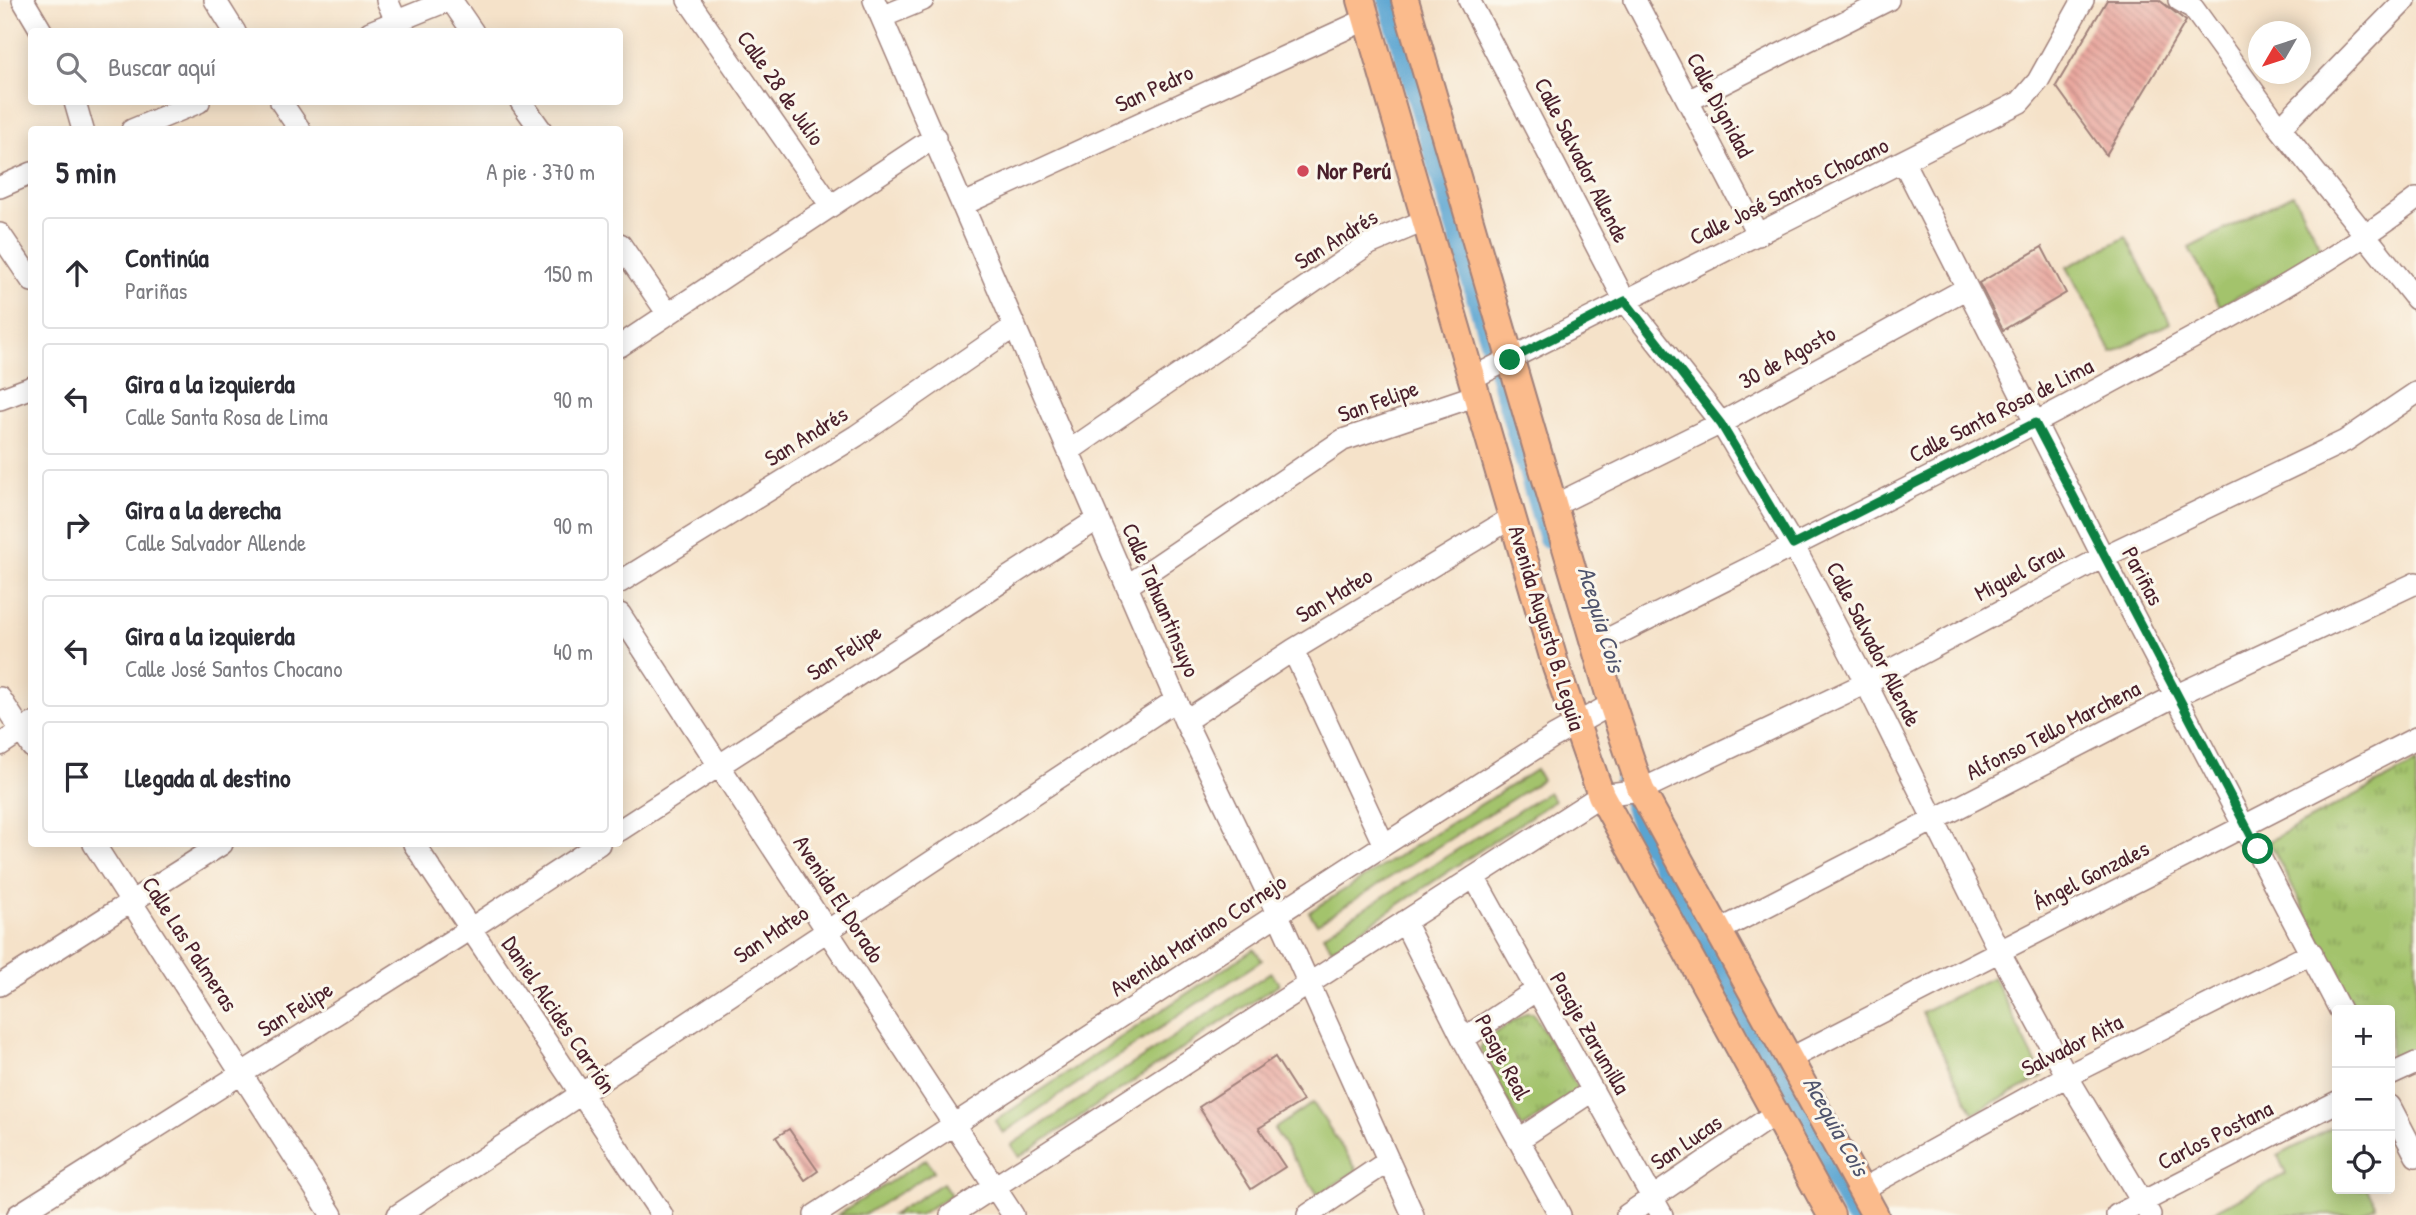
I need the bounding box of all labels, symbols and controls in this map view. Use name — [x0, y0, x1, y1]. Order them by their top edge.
north arrow — [2248, 21, 2311, 84]
street label: Calle 28 de Julio — [730, 24, 832, 151]
search box — [28, 28, 623, 105]
street label: Calle Dignidad — [1680, 47, 1761, 163]
icon: search — [52, 48, 90, 86]
text: Buscar aquí — [108, 49, 216, 84]
street label: San Pedro — [1110, 56, 1198, 119]
street label: Calle Salvador Allende — [1528, 72, 1637, 247]
street label: Calle José Santos Chocano — [1684, 129, 1893, 252]
text: 5 min — [56, 152, 116, 192]
place label: Nor Perú — [1317, 155, 1392, 186]
text: A pie · 370 m — [486, 156, 595, 187]
marker: Nor Perú — [1295, 163, 1311, 179]
street label: San Andrés — [1288, 201, 1383, 276]
text: Continúa — [125, 240, 209, 275]
icon: ahead — [58, 254, 96, 292]
text: 150 m — [544, 258, 593, 289]
text: Pariñas — [125, 275, 187, 306]
street label: 30 de Agosto — [1733, 317, 1841, 396]
route end — [1494, 344, 1525, 375]
street label: Calle Santa Rosa de Lima — [1903, 350, 2098, 469]
text: Gira a la izquierda — [125, 366, 295, 401]
street label: San Felipe — [1333, 372, 1422, 429]
icon: left — [58, 380, 96, 418]
text: 90 m — [553, 384, 593, 415]
street label: San Andrés — [758, 398, 853, 473]
text: Calle Santa Rosa de Lima — [125, 401, 328, 432]
text: Gira a la derecha — [125, 492, 281, 527]
icon: right — [58, 506, 96, 544]
text: 90 m — [553, 510, 593, 541]
street label: Calle Tahuantinsuyo — [1115, 518, 1208, 682]
street label: Avenida Augusto B. Leguia — [1502, 522, 1593, 734]
text: Calle Salvador Allende — [125, 527, 306, 558]
street label: Miguel Grau — [1969, 535, 2069, 608]
street label: Pariñas — [2115, 541, 2172, 611]
street label: Calle Salvador Allende — [1820, 556, 1929, 731]
street label: San Mateo — [1290, 560, 1378, 630]
water label: Acequia Cois — [1570, 562, 1634, 678]
street label: San Felipe — [800, 616, 887, 687]
text: Gira a la izquierda — [125, 618, 295, 653]
icon: left — [58, 632, 96, 670]
text: 40 m — [553, 636, 593, 667]
text: Calle José Santos Chocano — [125, 653, 343, 684]
street label: Alfonso Tello Marchena — [1960, 672, 2145, 787]
icon: arrive — [58, 758, 96, 796]
text: Llegada al destino — [125, 760, 291, 795]
street label: Avenida El Dorado — [787, 829, 892, 969]
street label: Ángel Gonzales — [2028, 832, 2154, 917]
route start — [2242, 833, 2273, 864]
street label: Avenida Mariano Cornejo — [1104, 866, 1292, 1003]
street label: Calle Las Palmeras — [135, 870, 246, 1017]
street label: San Mateo — [727, 897, 814, 970]
street label: Daniel Alcides Carrión — [495, 930, 624, 1100]
street label: Pasaje Zarumilla — [1543, 966, 1638, 1100]
street label: San Felipe — [251, 973, 338, 1044]
map controls — [2332, 1005, 2395, 1194]
button: + — [2332, 1005, 2395, 1068]
street label: Salvador Aita — [2016, 1006, 2128, 1083]
street label: Pasaje Real — [1468, 1009, 1539, 1106]
button: − — [2332, 1068, 2395, 1131]
water label: Acequia Cois — [1796, 1070, 1879, 1184]
street label: Carlos Postana — [2152, 1092, 2278, 1177]
street label: San Lucas — [1644, 1106, 1728, 1177]
button: locate — [2332, 1131, 2395, 1194]

